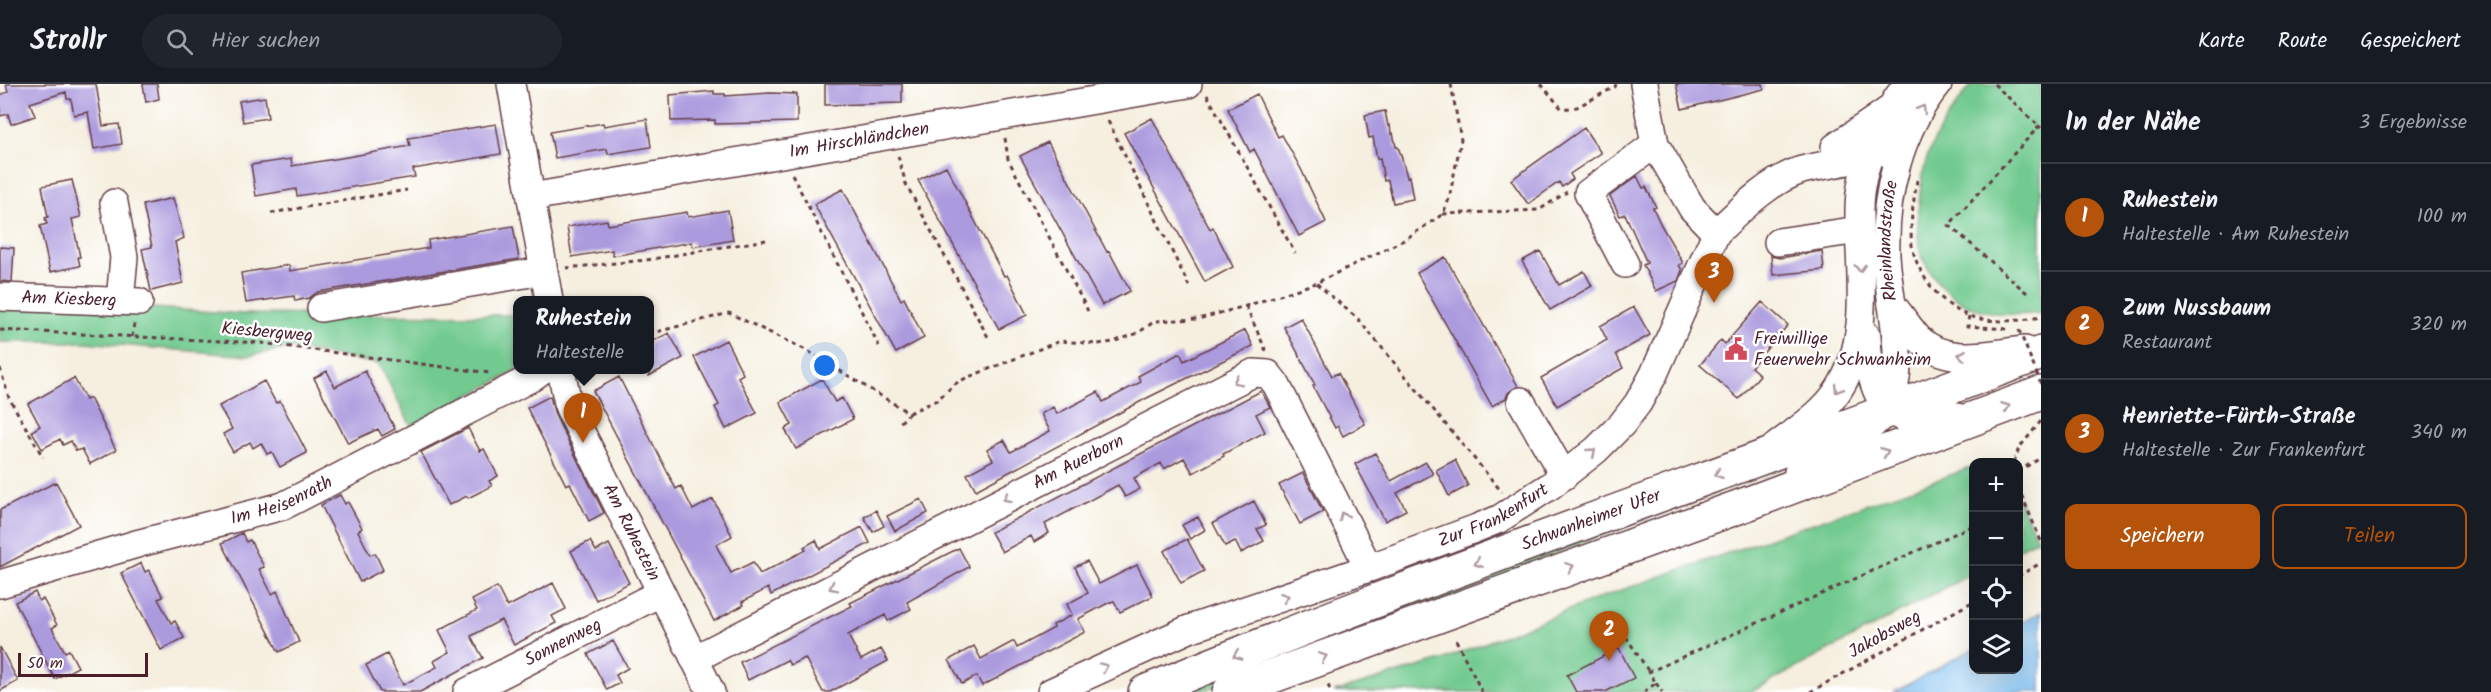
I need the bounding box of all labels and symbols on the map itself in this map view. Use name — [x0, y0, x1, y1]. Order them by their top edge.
one-way arrow — [1914, 105, 1926, 115]
street label: Im Hirschländchen — [787, 114, 931, 167]
street label: Rheinlandstraße — [1871, 178, 1907, 303]
pin: 3 — [1694, 254, 1734, 303]
one-way arrow — [1854, 263, 1867, 272]
street label: Am Kiesberg — [21, 283, 117, 316]
street label: Kiesbergweg — [220, 315, 314, 351]
place label: Freiwillige Feuerwehr Schwanheim — [1754, 325, 1931, 375]
public building icon: Freiwillige Feuerwehr Schwanheim — [1723, 336, 1749, 362]
one-way arrow — [1958, 350, 1967, 362]
your location — [810, 351, 839, 380]
one-way arrow — [1232, 374, 1243, 385]
one-way arrow — [1834, 383, 1846, 393]
pin: 1 — [564, 394, 602, 443]
one-way arrow — [2001, 401, 2011, 414]
street label: Am Auerborn — [1028, 427, 1129, 498]
one-way arrow — [1879, 447, 1890, 459]
one-way arrow — [1585, 449, 1596, 460]
one-way arrow — [1714, 467, 1725, 479]
street label: Im Heisenrath — [227, 468, 338, 533]
street label: Zur Frankenfurt — [1434, 475, 1555, 556]
street label: Am Ruhestein — [595, 479, 668, 586]
street label: Schwanheimer Ufer — [1517, 481, 1666, 559]
one-way arrow — [1003, 491, 1013, 502]
one-way arrow — [1339, 512, 1350, 523]
one-way arrow — [1473, 556, 1484, 568]
one-way arrow — [1564, 561, 1575, 574]
one-way arrow — [829, 580, 840, 591]
one-way arrow — [1279, 591, 1290, 604]
street label: Jakobsweg — [1843, 603, 1927, 667]
street label: Sonnenweg — [519, 611, 607, 675]
pin: 2 — [1590, 612, 1628, 661]
one-way arrow — [1232, 648, 1243, 660]
scale bar — [18, 650, 148, 678]
one-way arrow — [1318, 652, 1328, 665]
one-way arrow — [1097, 662, 1108, 674]

